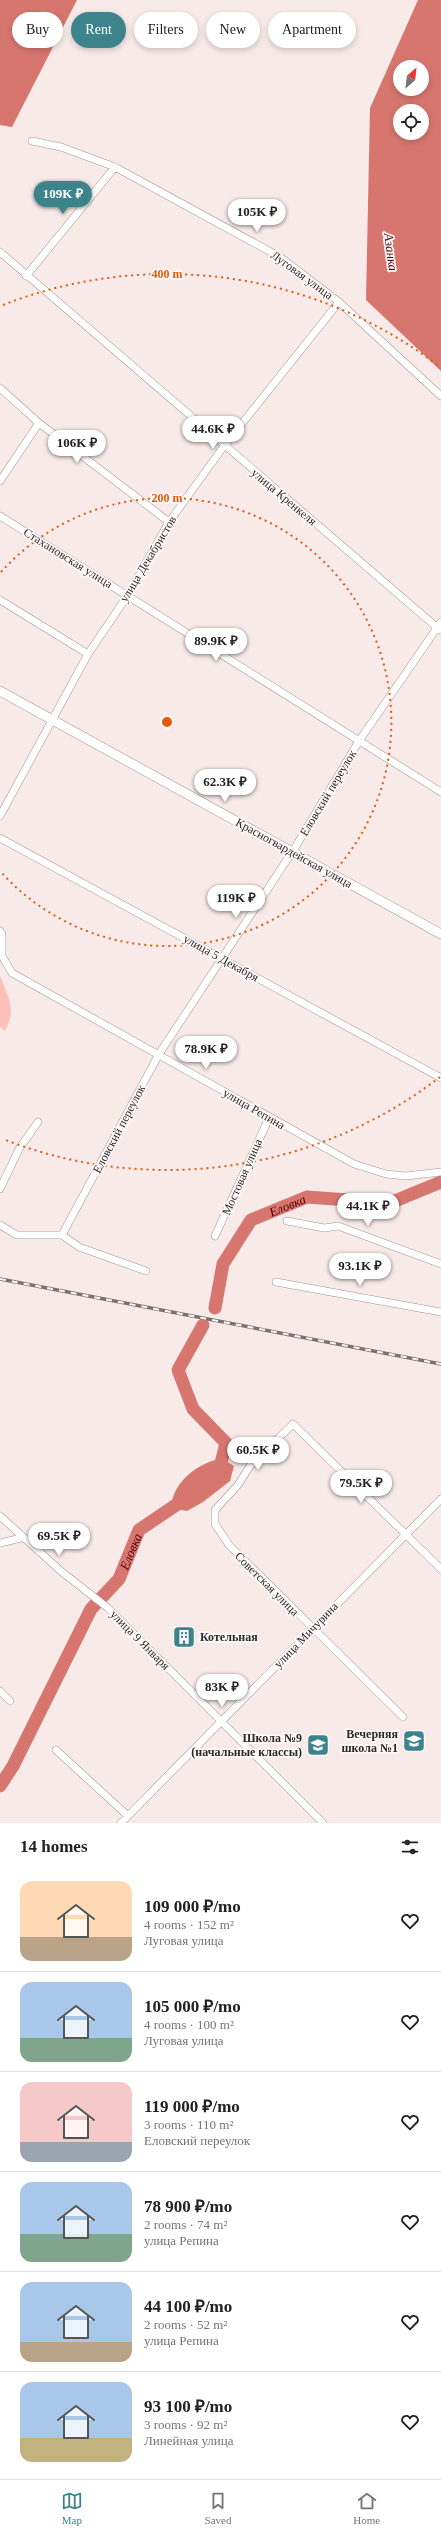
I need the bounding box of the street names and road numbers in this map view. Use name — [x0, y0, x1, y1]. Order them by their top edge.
street label: Луговая улица — [268, 248, 336, 303]
street label: улица Кренкеля — [249, 466, 320, 529]
street label: улица Декабристов — [117, 513, 179, 605]
street label: Стахановская улица — [21, 525, 116, 591]
street label: Еловский переулок — [297, 747, 359, 839]
street label: Красногвардейская улица — [233, 815, 355, 891]
street label: улица 5 Декабря — [181, 932, 261, 985]
street label: Еловский переулок — [90, 1082, 148, 1176]
street label: улица Репина — [221, 1086, 288, 1133]
street label: Мостовая улица — [219, 1136, 265, 1217]
street label: Советская улица — [232, 1549, 302, 1619]
street label: улица Мичурина — [271, 1599, 341, 1671]
street label: улица 9 Января — [107, 1607, 173, 1673]

